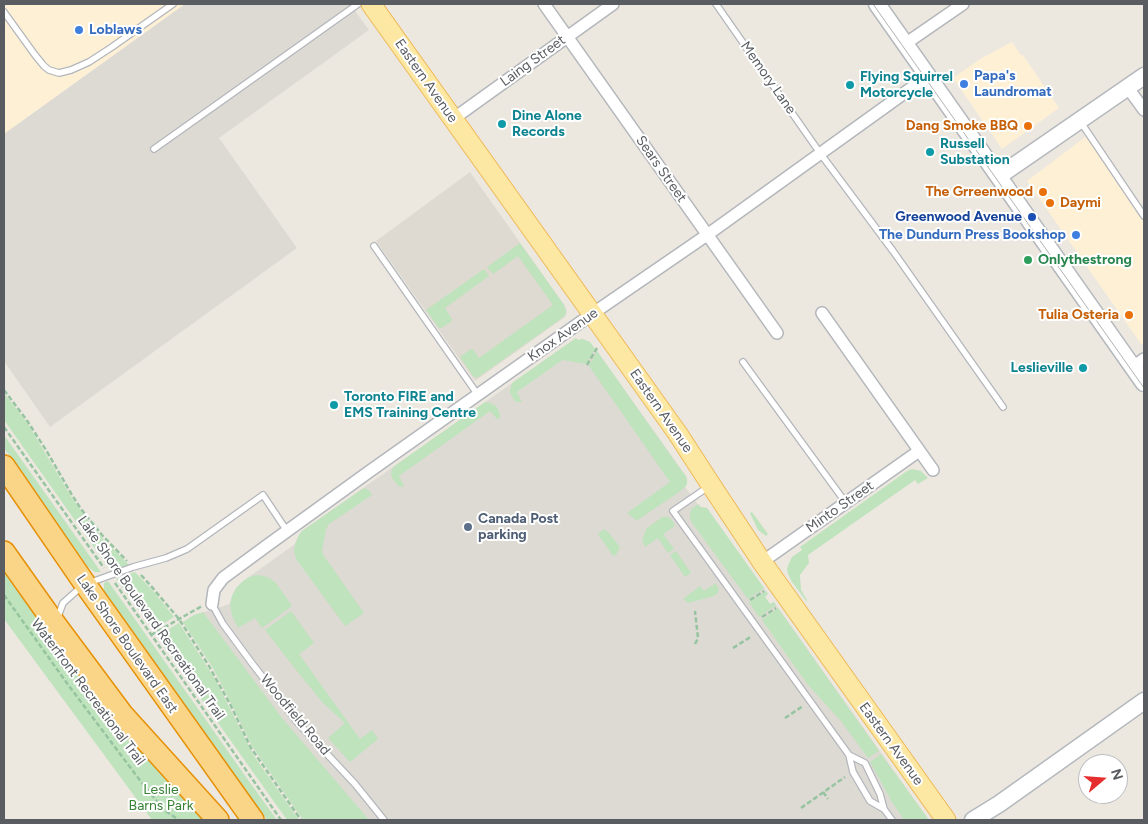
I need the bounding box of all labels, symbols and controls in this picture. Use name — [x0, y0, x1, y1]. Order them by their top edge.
place label: Loblaws — [89, 22, 142, 38]
marker: Loblaws — [73, 24, 85, 36]
street label: Laing Street — [497, 32, 569, 90]
street label: Eastern Avenue — [391, 36, 461, 126]
street label: Memory Lane — [737, 38, 799, 118]
place label: Papa's Laundromat — [974, 68, 1052, 100]
place label: Flying Squirrel Motorcycle — [860, 69, 953, 102]
marker: Papa's Laundromat — [958, 78, 970, 90]
marker: Flying Squirrel Motorcycle — [844, 79, 856, 91]
place label: Dine Alone Records — [512, 108, 582, 140]
marker: Dine Alone Records — [496, 118, 508, 130]
place label: Dang Smoke BBQ — [906, 118, 1018, 134]
marker: Dang Smoke BBQ — [1022, 120, 1034, 132]
street label: Sears Street — [632, 133, 690, 205]
place label: Russell Substation — [940, 136, 1010, 168]
marker: Russell Substation — [924, 146, 936, 158]
place label: The Grreenwood — [925, 184, 1033, 200]
marker: The Grreenwood — [1037, 186, 1049, 198]
place label: Daymi — [1060, 195, 1101, 211]
marker: Daymi — [1044, 197, 1056, 209]
place label: Greenwood Avenue — [895, 209, 1022, 225]
marker: Greenwood Avenue — [1026, 211, 1038, 223]
place label: The Dundurn Press Bookshop — [879, 227, 1066, 243]
marker: The Dundurn Press Bookshop — [1070, 229, 1082, 241]
place label: Onlythestrong — [1038, 252, 1132, 268]
marker: Onlythestrong — [1022, 254, 1034, 266]
street label: Knox Avenue — [525, 305, 601, 365]
place label: Tulia Osteria — [1038, 307, 1119, 323]
marker: Tulia Osteria — [1123, 309, 1135, 321]
place label: Leslieville — [1011, 360, 1073, 376]
marker: Leslieville — [1077, 362, 1089, 374]
street label: Eastern Avenue — [626, 366, 696, 456]
place label: Toronto FIRE and EMS Training Centre — [344, 389, 476, 422]
marker: Toronto FIRE and EMS Training Centre — [328, 399, 340, 411]
street label: Minto Street — [803, 477, 877, 537]
place label: Canada Post parking — [478, 511, 559, 544]
street label: Lake Shore Boulevard Recreational Trail — [74, 513, 228, 723]
marker: Canada Post parking — [462, 521, 474, 533]
street label: Lake Shore Boulevard East — [73, 571, 181, 717]
street label: Waterfront Recreational Trail — [27, 615, 149, 769]
street label: Woodfield Road — [256, 671, 334, 759]
street label: Eastern Avenue — [855, 699, 927, 789]
north arrow — [1078, 754, 1128, 804]
text: N — [1107, 767, 1127, 782]
park label: Leslie Barns Park — [129, 782, 193, 814]

